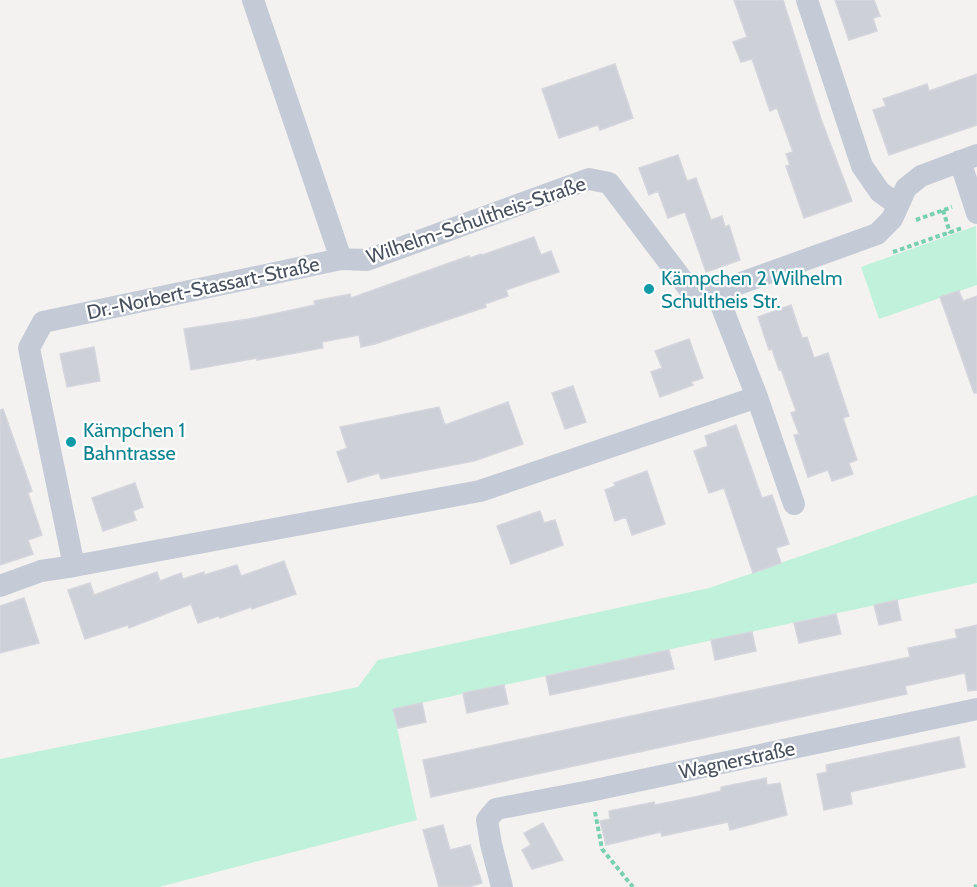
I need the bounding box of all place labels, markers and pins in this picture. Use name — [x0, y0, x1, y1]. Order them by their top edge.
place label: Kämpchen 2 Wilhelm Schultheis Str. — [661, 266, 843, 313]
marker: Kämpchen 2 Wilhelm Schultheis Str. — [642, 282, 656, 296]
place label: Kämpchen 1 Bahntrasse — [83, 418, 185, 465]
marker: Kämpchen 1 Bahntrasse — [64, 435, 78, 449]

